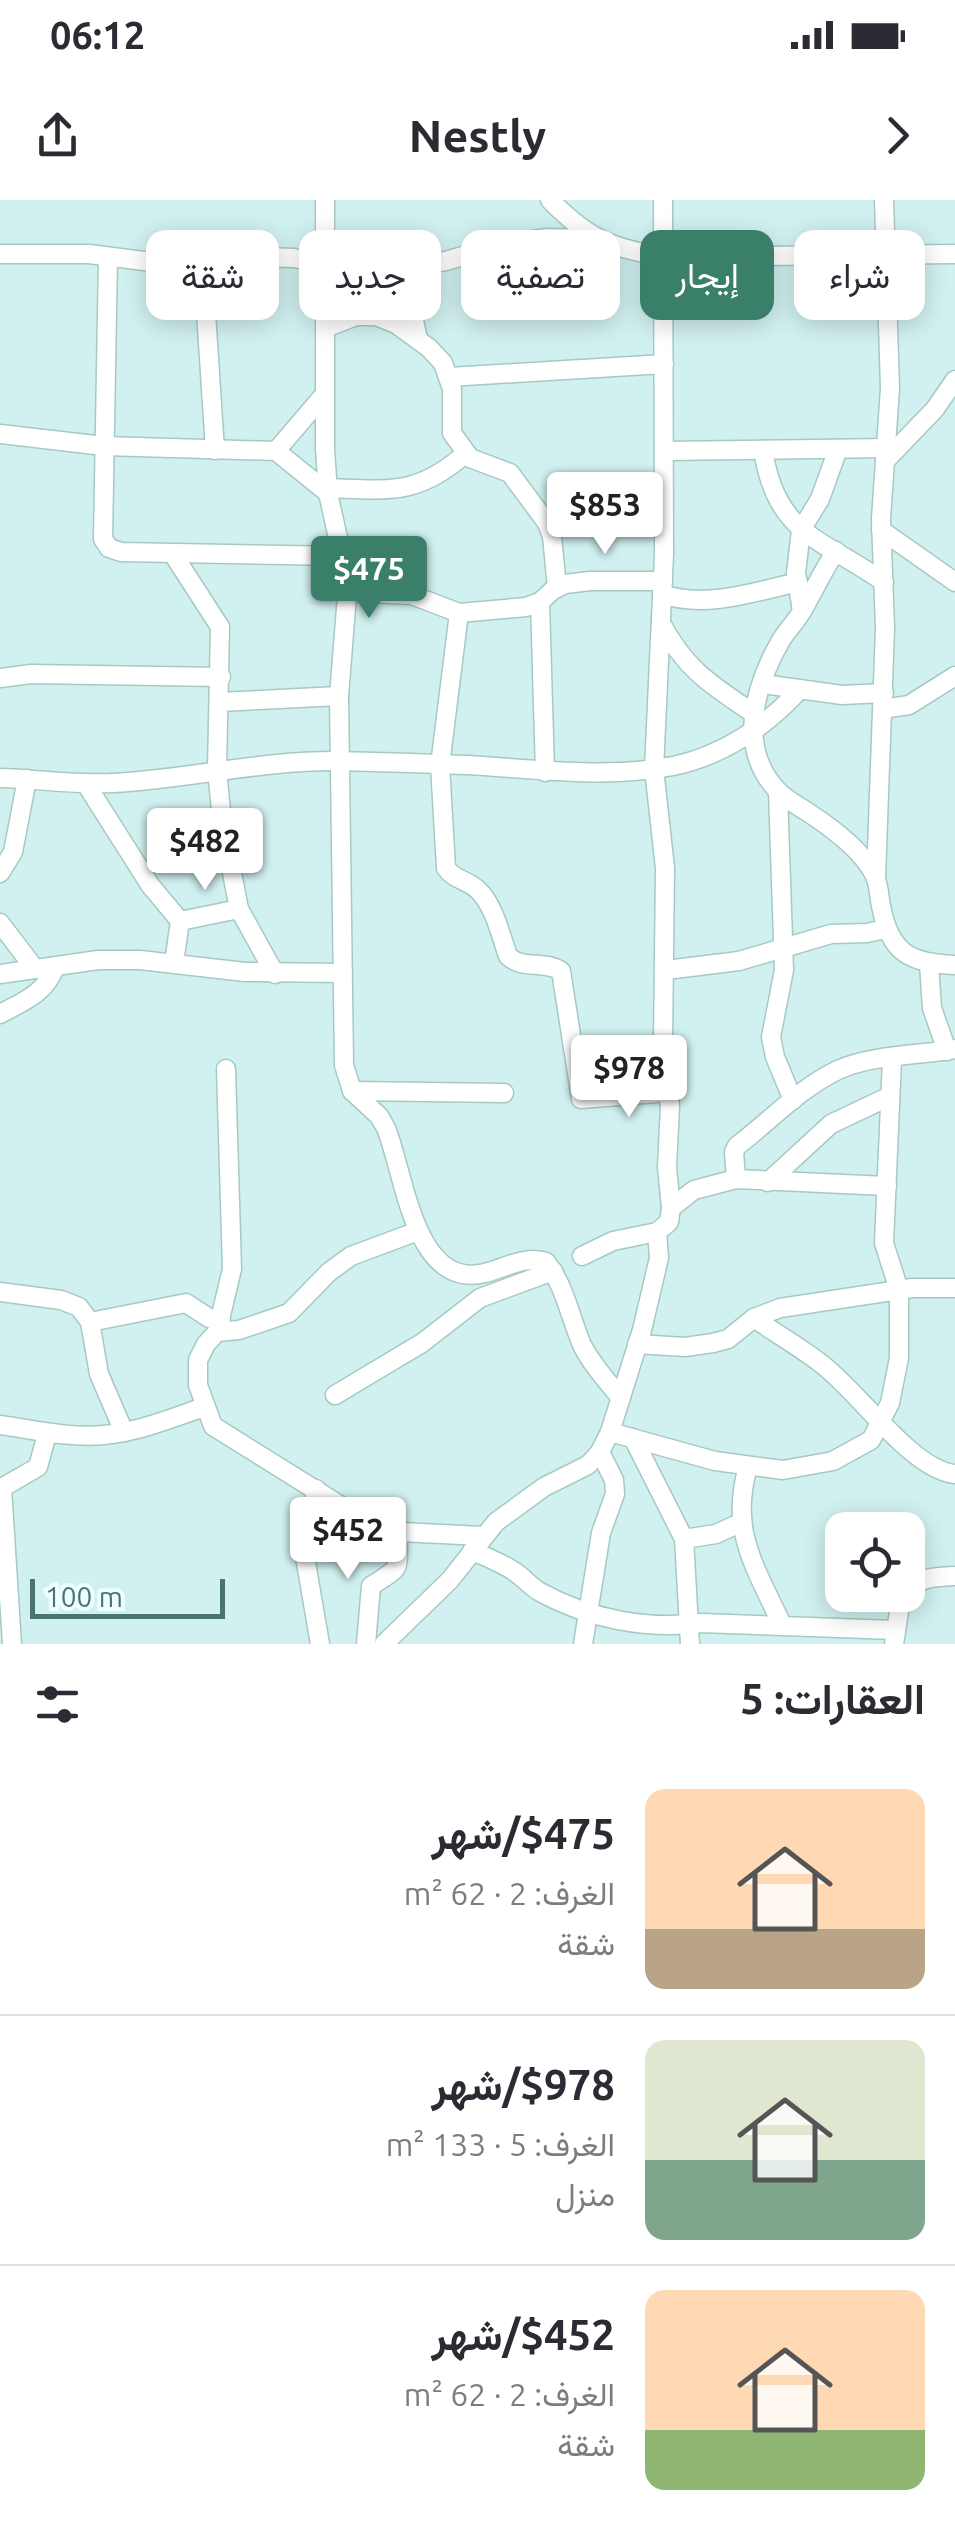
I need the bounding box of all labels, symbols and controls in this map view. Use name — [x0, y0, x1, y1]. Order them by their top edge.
text: 06:12 — [50, 14, 145, 56]
icon: share — [30, 108, 85, 163]
icon: forward — [870, 108, 925, 163]
text: Nestly — [409, 110, 546, 161]
chip: شقة — [146, 230, 279, 320]
chip: جديد — [299, 230, 441, 320]
chip: تصفية — [461, 230, 620, 320]
chip: إيجار — [640, 230, 774, 320]
chip: شراء — [794, 230, 925, 320]
pin: $853 — [546, 472, 664, 557]
text: $853 — [569, 486, 641, 522]
pin: $475 — [310, 536, 428, 621]
text: $475 — [333, 550, 405, 586]
pin: $482 — [146, 808, 264, 893]
text: $482 — [169, 822, 241, 858]
pin: $978 — [570, 1035, 688, 1120]
text: $978 — [593, 1049, 665, 1085]
pin: $452 — [289, 1497, 407, 1582]
text: $452 — [312, 1511, 384, 1547]
map controls — [825, 1512, 925, 1612]
button: locate — [825, 1512, 925, 1612]
scale bar — [30, 1574, 225, 1618]
text: 100 m — [45, 1581, 123, 1612]
text: العقارات: 5 — [740, 1675, 925, 1722]
icon: filters — [30, 1677, 85, 1732]
text: $475/شهر — [431, 1810, 615, 1857]
icon: home — [725, 1829, 845, 1949]
text: الغرف: 2 · 62 m² — [404, 1875, 615, 1911]
text: شقة — [557, 1925, 615, 1961]
text: $978/شهر — [431, 2061, 615, 2108]
icon: home — [725, 2080, 845, 2200]
text: الغرف: 5 · 133 m² — [386, 2126, 615, 2162]
text: منزل — [555, 2176, 615, 2212]
text: $452/شهر — [431, 2311, 615, 2358]
icon: home — [725, 2330, 845, 2450]
text: الغرف: 2 · 62 m² — [404, 2376, 615, 2412]
text: شقة — [557, 2426, 615, 2462]

